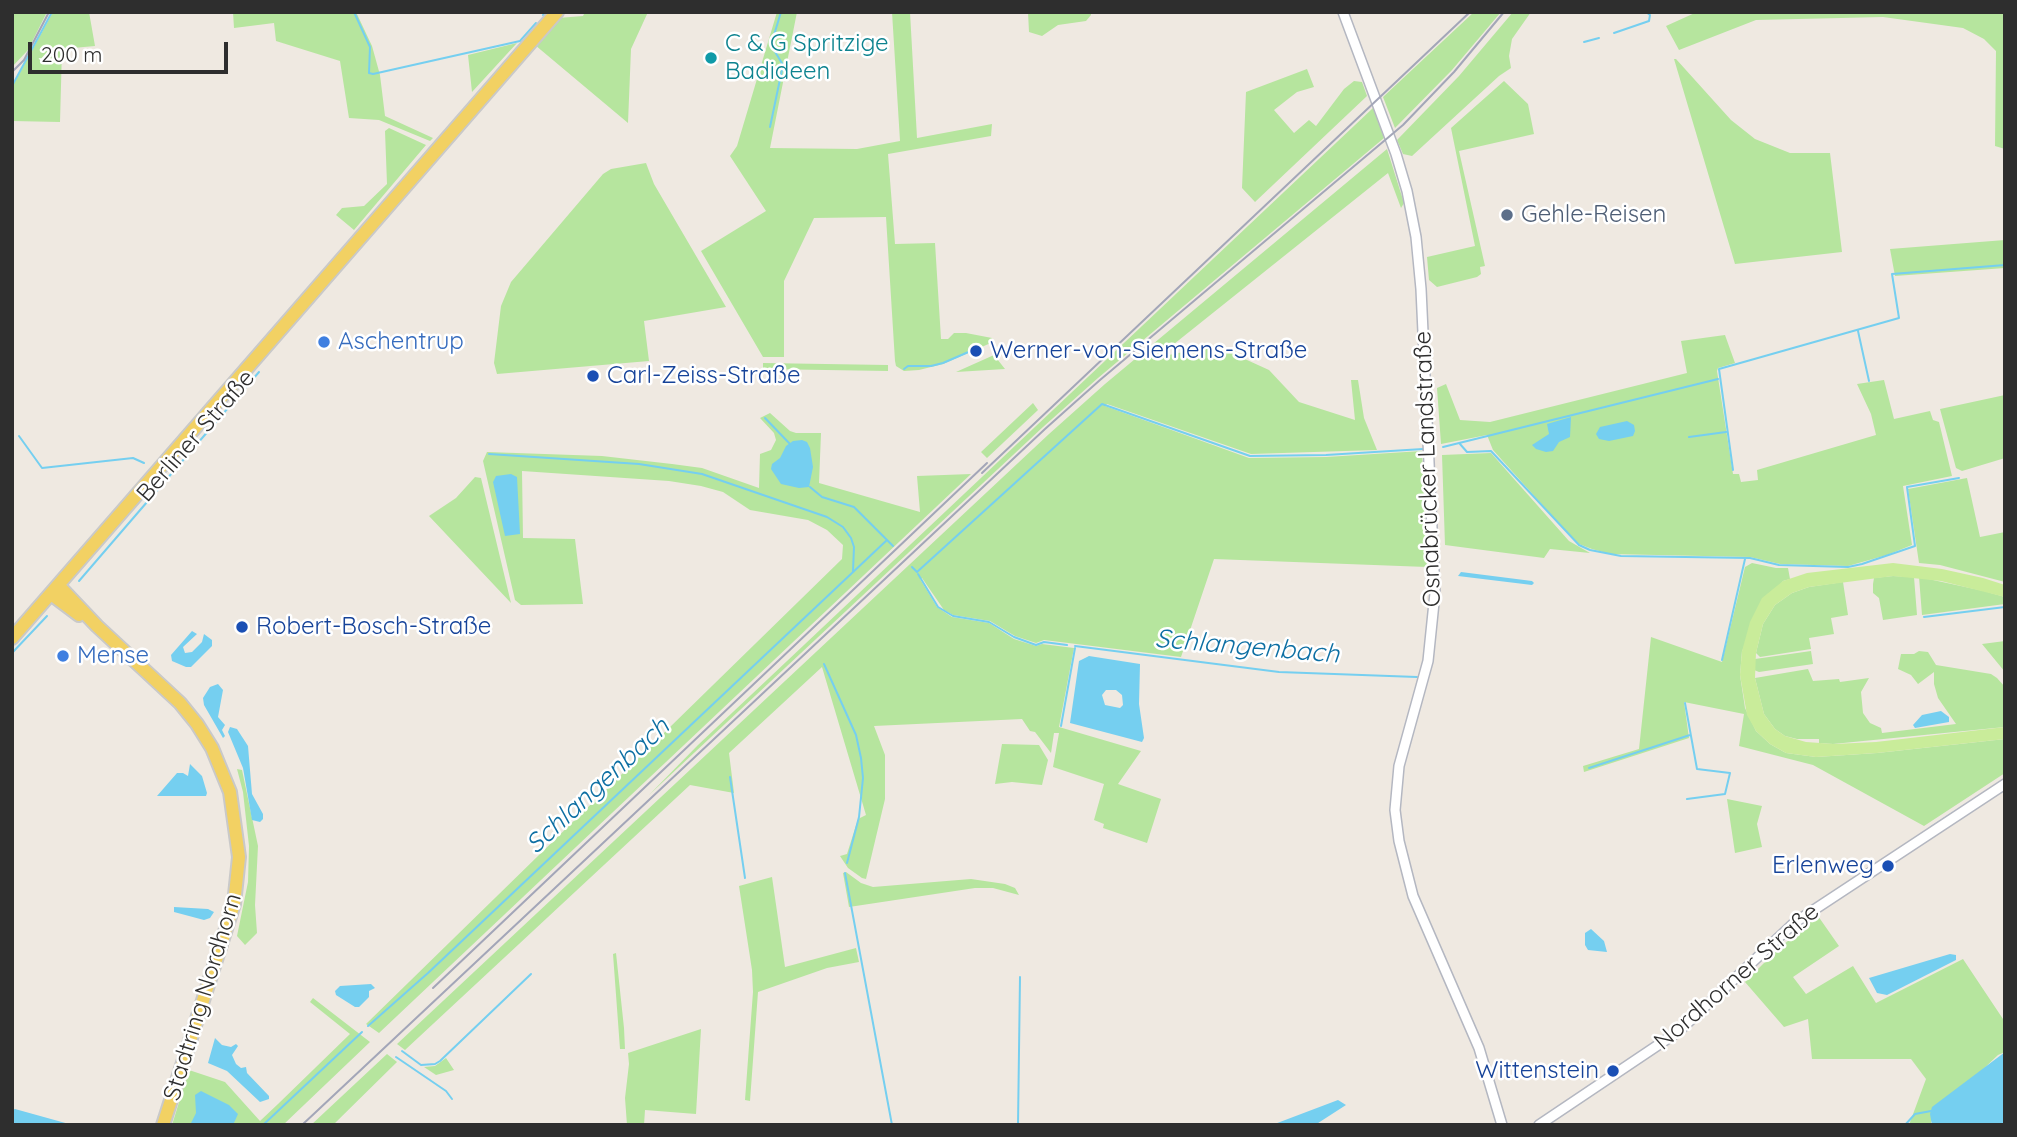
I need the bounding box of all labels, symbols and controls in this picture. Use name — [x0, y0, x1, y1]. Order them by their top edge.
scale bar — [32, 28, 231, 72]
place label: C & G Spritzige Badideen — [725, 30, 889, 86]
text: 200 m — [41, 41, 103, 67]
marker: C & G Spritzige Badideen — [703, 50, 719, 66]
place label: Gehle-Reisen — [1521, 201, 1666, 229]
marker: Gehle-Reisen — [1499, 207, 1515, 223]
place label: Aschentrup — [338, 328, 464, 356]
street label: Osnabrücker Landstraße — [1409, 330, 1447, 608]
marker: Aschentrup — [316, 334, 332, 350]
place label: Werner-von-Siemens-Straße — [990, 337, 1307, 365]
marker: Werner-von-Siemens-Straße — [968, 343, 984, 359]
place label: Carl-Zeiss-Straße — [607, 362, 800, 390]
street label: Berliner Straße — [131, 364, 261, 508]
marker: Carl-Zeiss-Straße — [585, 368, 601, 384]
place label: Robert-Bosch-Straße — [256, 613, 491, 641]
marker: Robert-Bosch-Straße — [234, 619, 250, 635]
water label: Schlangenbach — [1154, 623, 1340, 671]
place label: Mense — [77, 642, 149, 670]
marker: Mense — [55, 648, 71, 664]
water label: Schlangenbach — [520, 712, 676, 860]
place label: Erlenweg — [1772, 852, 1874, 880]
marker: Erlenweg — [1880, 858, 1896, 874]
street label: Stadtring Nordhorn — [158, 890, 248, 1104]
street label: Nordhorner Straße — [1649, 898, 1825, 1056]
place label: Wittenstein — [1475, 1057, 1599, 1085]
marker: Wittenstein — [1605, 1063, 1621, 1079]

